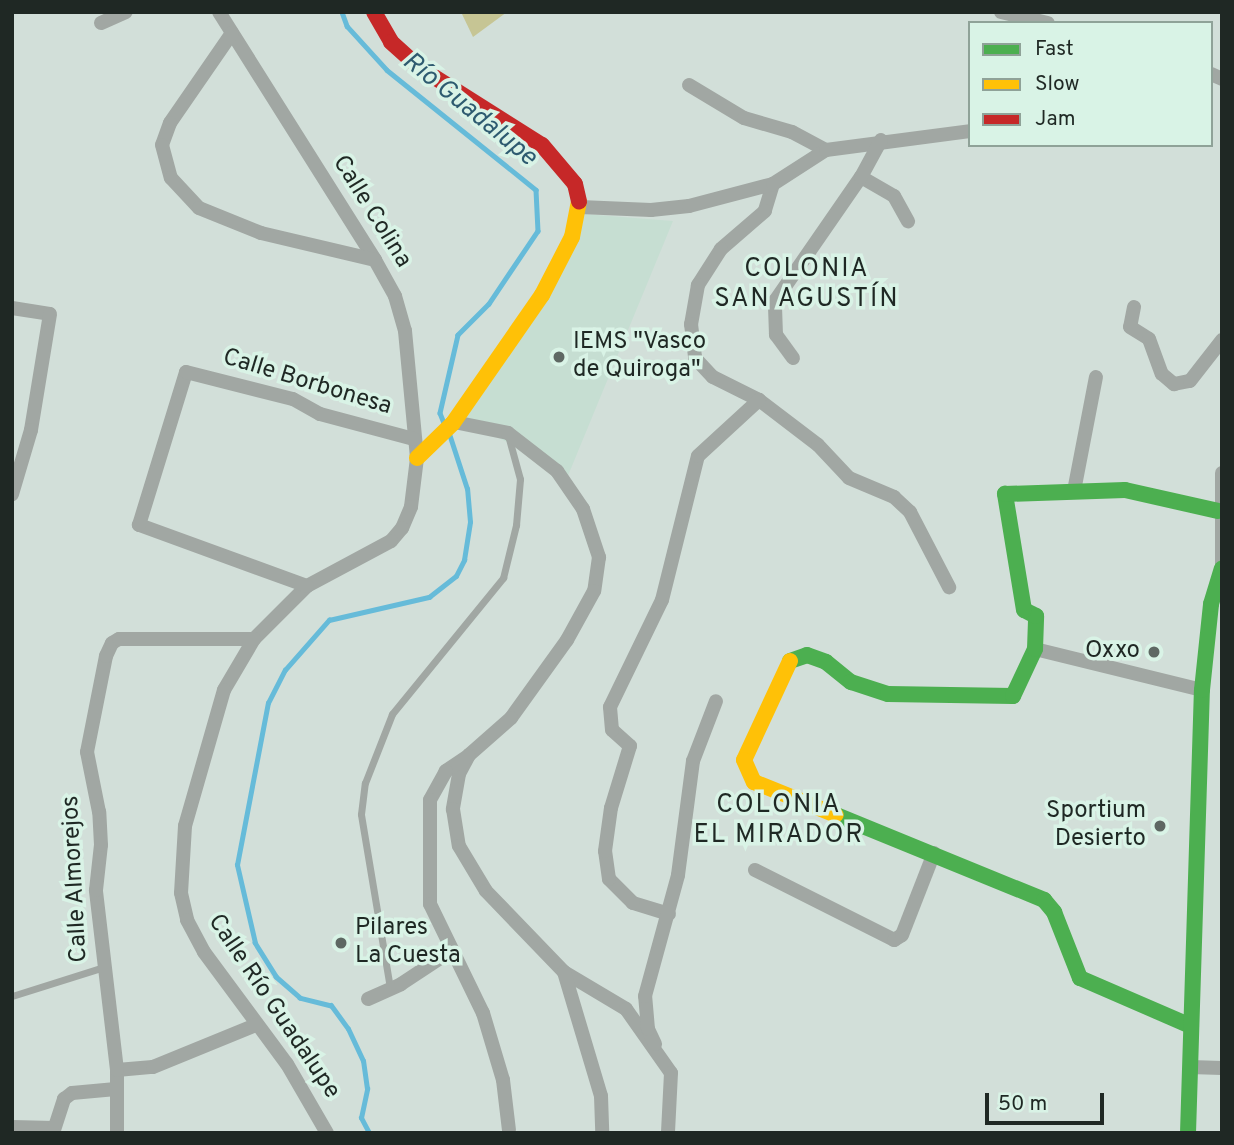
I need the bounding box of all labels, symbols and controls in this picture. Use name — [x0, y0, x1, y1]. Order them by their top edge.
legend — [968, 21, 1213, 147]
text: Fast — [1035, 36, 1074, 63]
water label: Río Guadalupe — [396, 46, 542, 174]
text: Slow — [1035, 71, 1080, 98]
text: Jam — [1035, 106, 1076, 133]
street label: Calle Colina — [325, 151, 417, 273]
district label: COLONIA SAN AGUSTÍN — [715, 254, 899, 316]
place label: IEMS "Vasco de Quiroga" — [573, 329, 706, 385]
street label: Calle Borbonesa — [219, 344, 395, 422]
marker: IEMS "Vasco de Quiroga" — [551, 349, 567, 365]
place label: Oxxo — [1085, 638, 1140, 666]
marker: Oxxo — [1146, 644, 1162, 660]
district label: COLONIA EL MIRADOR — [694, 790, 864, 852]
street label: Calle Almorejos — [57, 794, 95, 964]
place label: Sportium Desierto — [1046, 798, 1146, 854]
marker: Sportium Desierto — [1152, 818, 1168, 834]
street label: Calle Río Guadalupe — [201, 909, 345, 1105]
place label: Pilares La Cuesta — [355, 915, 461, 971]
marker: Pilares La Cuesta — [333, 935, 349, 951]
scale bar — [989, 1078, 1108, 1122]
text: 50 m — [998, 1091, 1047, 1118]

